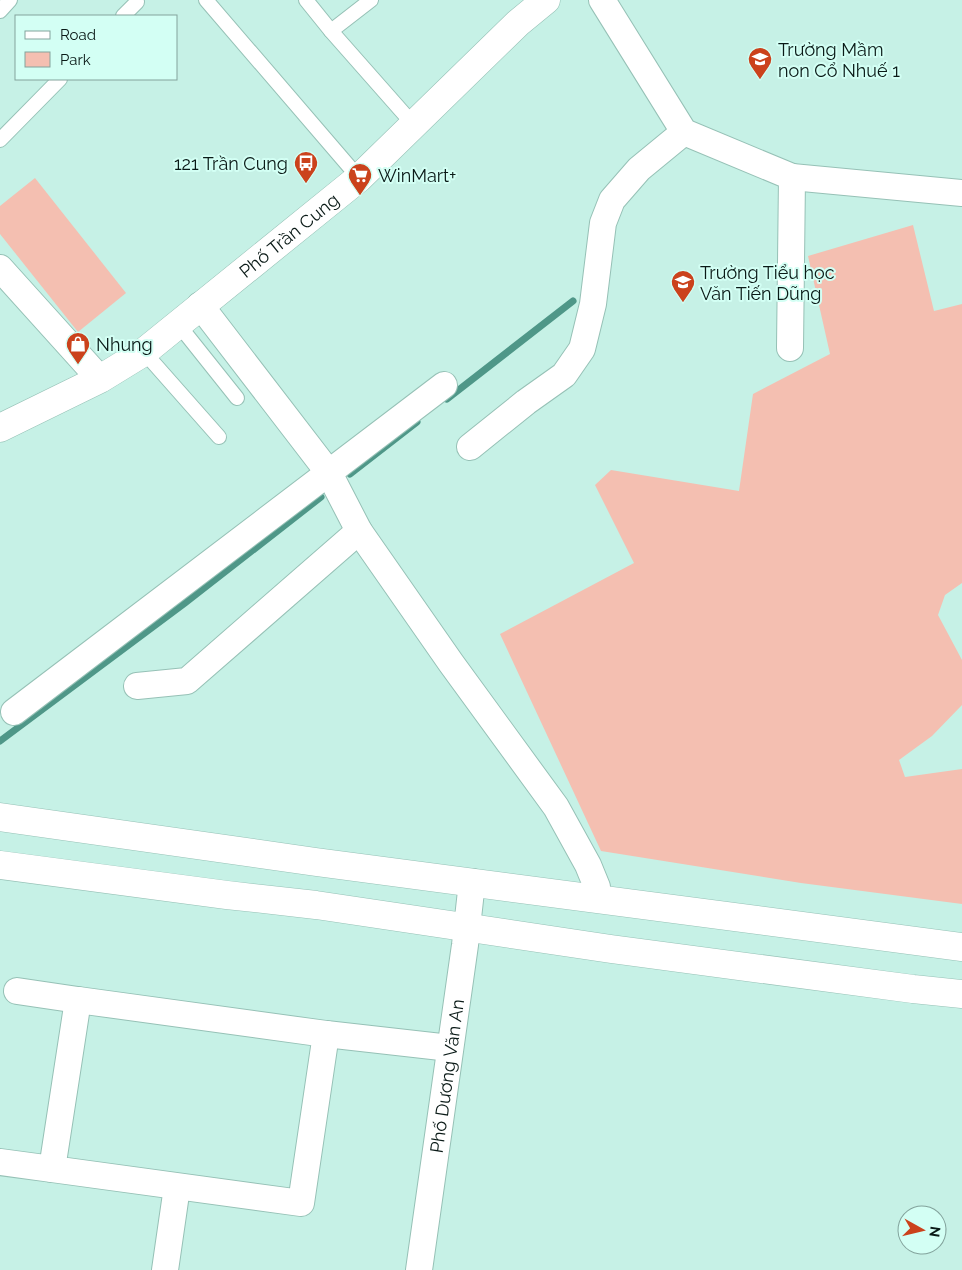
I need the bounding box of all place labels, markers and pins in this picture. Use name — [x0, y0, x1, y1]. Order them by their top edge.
place label: Trường Mầm non Cổ Nhuế 1 — [778, 39, 900, 81]
school or university icon: Trường Mầm non Cổ Nhuế 1 — [747, 46, 773, 80]
bus stop icon: 121 Trần Cung — [293, 150, 319, 184]
place label: 121 Trần Cung — [174, 153, 288, 174]
supermarket icon: WinMart+ — [347, 162, 373, 196]
place label: WinMart+ — [378, 165, 457, 186]
place label: Trường Tiểu học Văn Tiến Dũng — [700, 262, 835, 304]
school or university icon: Trường Tiểu học Văn Tiến Dũng — [670, 269, 696, 303]
shop icon: Nhung — [65, 331, 91, 365]
place label: Nhung — [96, 334, 153, 355]

